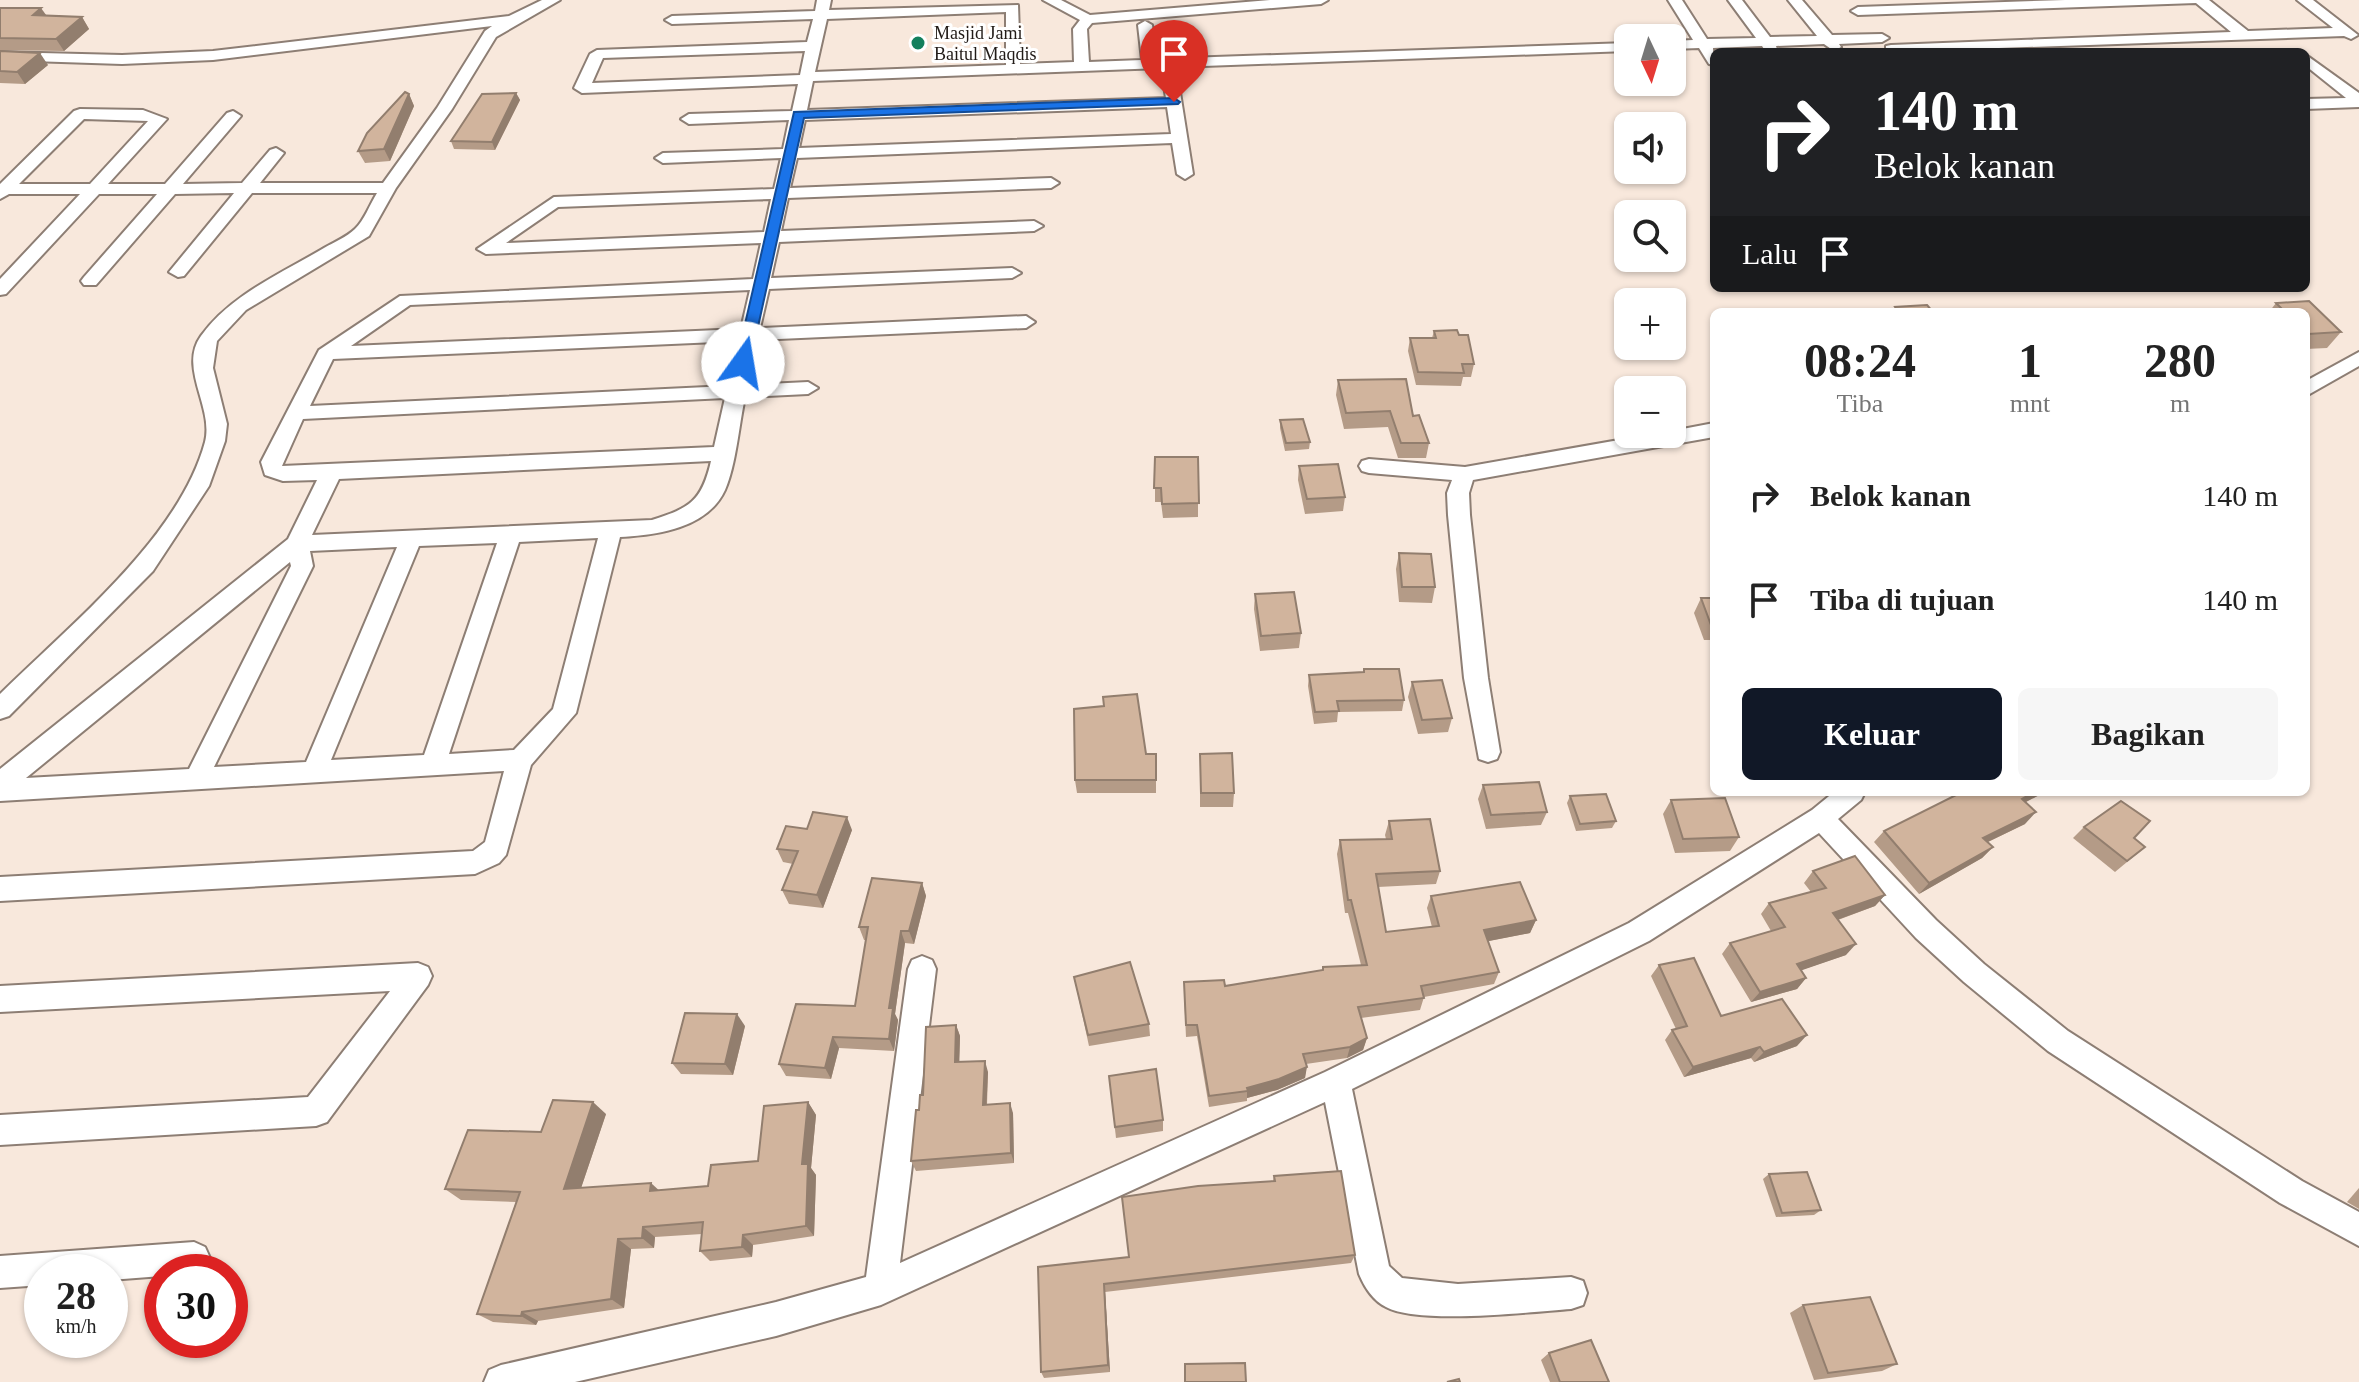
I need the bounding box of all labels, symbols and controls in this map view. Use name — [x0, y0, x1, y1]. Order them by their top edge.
pin — [1140, 20, 1208, 102]
place label: Masjid Jami Baitul Maqdis — [934, 23, 1037, 64]
north arrow — [1614, 24, 1686, 96]
map controls — [1614, 24, 1686, 448]
icon: arrive — [1152, 32, 1196, 76]
marker: Masjid Jami Baitul Maqdis — [909, 34, 927, 52]
icon: right — [1742, 80, 1846, 184]
text: 140 m — [1874, 80, 2019, 142]
button: sound — [1614, 112, 1686, 184]
text: Belok kanan — [1874, 146, 2055, 186]
button: search — [1614, 200, 1686, 272]
icon: arrive — [1813, 232, 1857, 276]
text: Lalu — [1742, 237, 1797, 270]
button: + — [1614, 288, 1686, 360]
position arrow — [701, 321, 785, 405]
text: 08:24 — [1804, 334, 1916, 387]
text: 1 — [2018, 334, 2042, 387]
text: 280 — [2144, 334, 2216, 387]
button: − — [1614, 376, 1686, 448]
text: Tiba — [1837, 389, 1883, 418]
text: mnt — [2010, 389, 2050, 418]
text: m — [2170, 389, 2190, 418]
icon: right — [1742, 474, 1786, 518]
text: Belok kanan — [1810, 479, 1971, 512]
text: 140 m — [2202, 479, 2278, 512]
icon: arrive — [1742, 578, 1786, 622]
text: Tiba di tujuan — [1810, 583, 1995, 616]
text: 140 m — [2202, 583, 2278, 616]
button: Keluar — [1742, 688, 2002, 780]
button: Bagikan — [2018, 688, 2278, 780]
speed limit sign: 30 — [144, 1254, 248, 1358]
text: 28 — [56, 1273, 96, 1318]
text: km/h — [55, 1315, 97, 1337]

